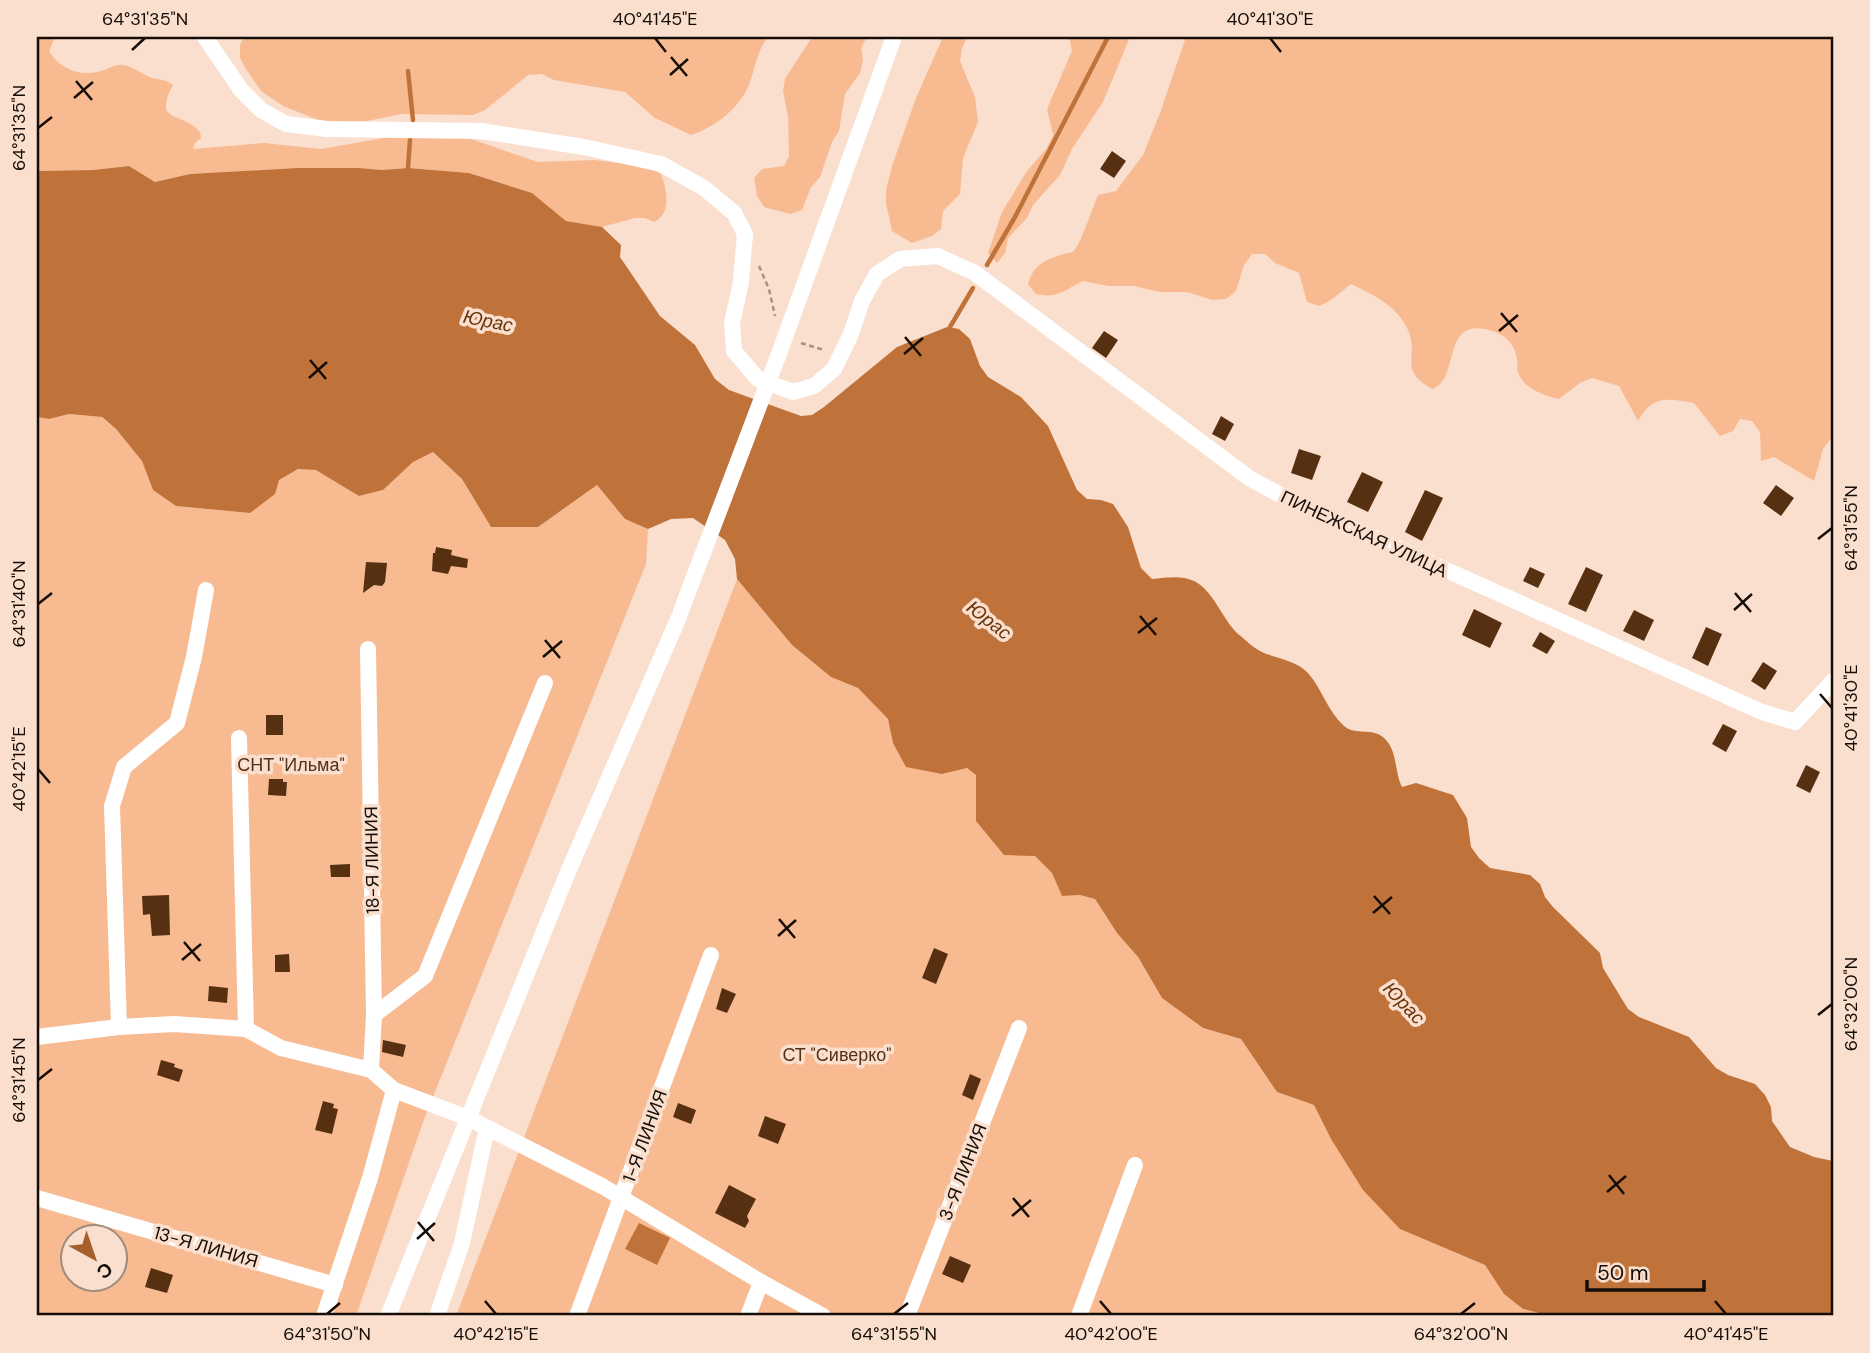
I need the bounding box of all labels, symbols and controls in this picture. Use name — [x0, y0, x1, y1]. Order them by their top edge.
text: 64°31'35"N — [102, 7, 188, 31]
text: 40°41'45"E — [613, 7, 697, 31]
text: 40°41'30"E — [1226, 7, 1314, 31]
text: 64°31'35"N — [7, 85, 31, 171]
water label: Юрас — [461, 304, 515, 338]
street label: ПИНЕЖСКАЯ УЛИЦА — [1277, 485, 1451, 583]
text: 64°31'55"N — [1839, 485, 1863, 571]
text: 64°31'40"N — [7, 560, 31, 648]
water label: Юрас — [962, 595, 1017, 646]
text: 40°41'30"E — [1839, 664, 1863, 752]
text: 40°42'15"E — [7, 726, 31, 812]
park label: СНТ "Ильма" — [237, 753, 345, 777]
street label: 18-Я ЛИНИЯ — [359, 806, 385, 914]
text: 64°32'00"N — [1839, 957, 1863, 1051]
water label: Юрас — [1378, 976, 1431, 1030]
text: 64°31'45"N — [7, 1037, 31, 1123]
park label: СТ "Сиверко" — [782, 1043, 892, 1067]
street label: 1-Я ЛИНИЯ — [617, 1086, 673, 1186]
street label: 3-Я ЛИНИЯ — [934, 1120, 992, 1224]
street label: 13-Я ЛИНИЯ — [151, 1221, 261, 1273]
north arrow — [60, 1224, 130, 1294]
scale bar — [1587, 1248, 1704, 1292]
text: С — [91, 1257, 118, 1285]
text: 50 m — [1597, 1259, 1648, 1287]
text: 64°31'50"N — [283, 1322, 371, 1346]
text: 40°42'15"E — [453, 1322, 539, 1346]
text: 64°31'55"N — [851, 1322, 937, 1346]
text: 40°42'00"E — [1064, 1322, 1158, 1346]
text: 64°32'00"N — [1414, 1322, 1508, 1346]
text: 40°41'45"E — [1684, 1322, 1768, 1346]

